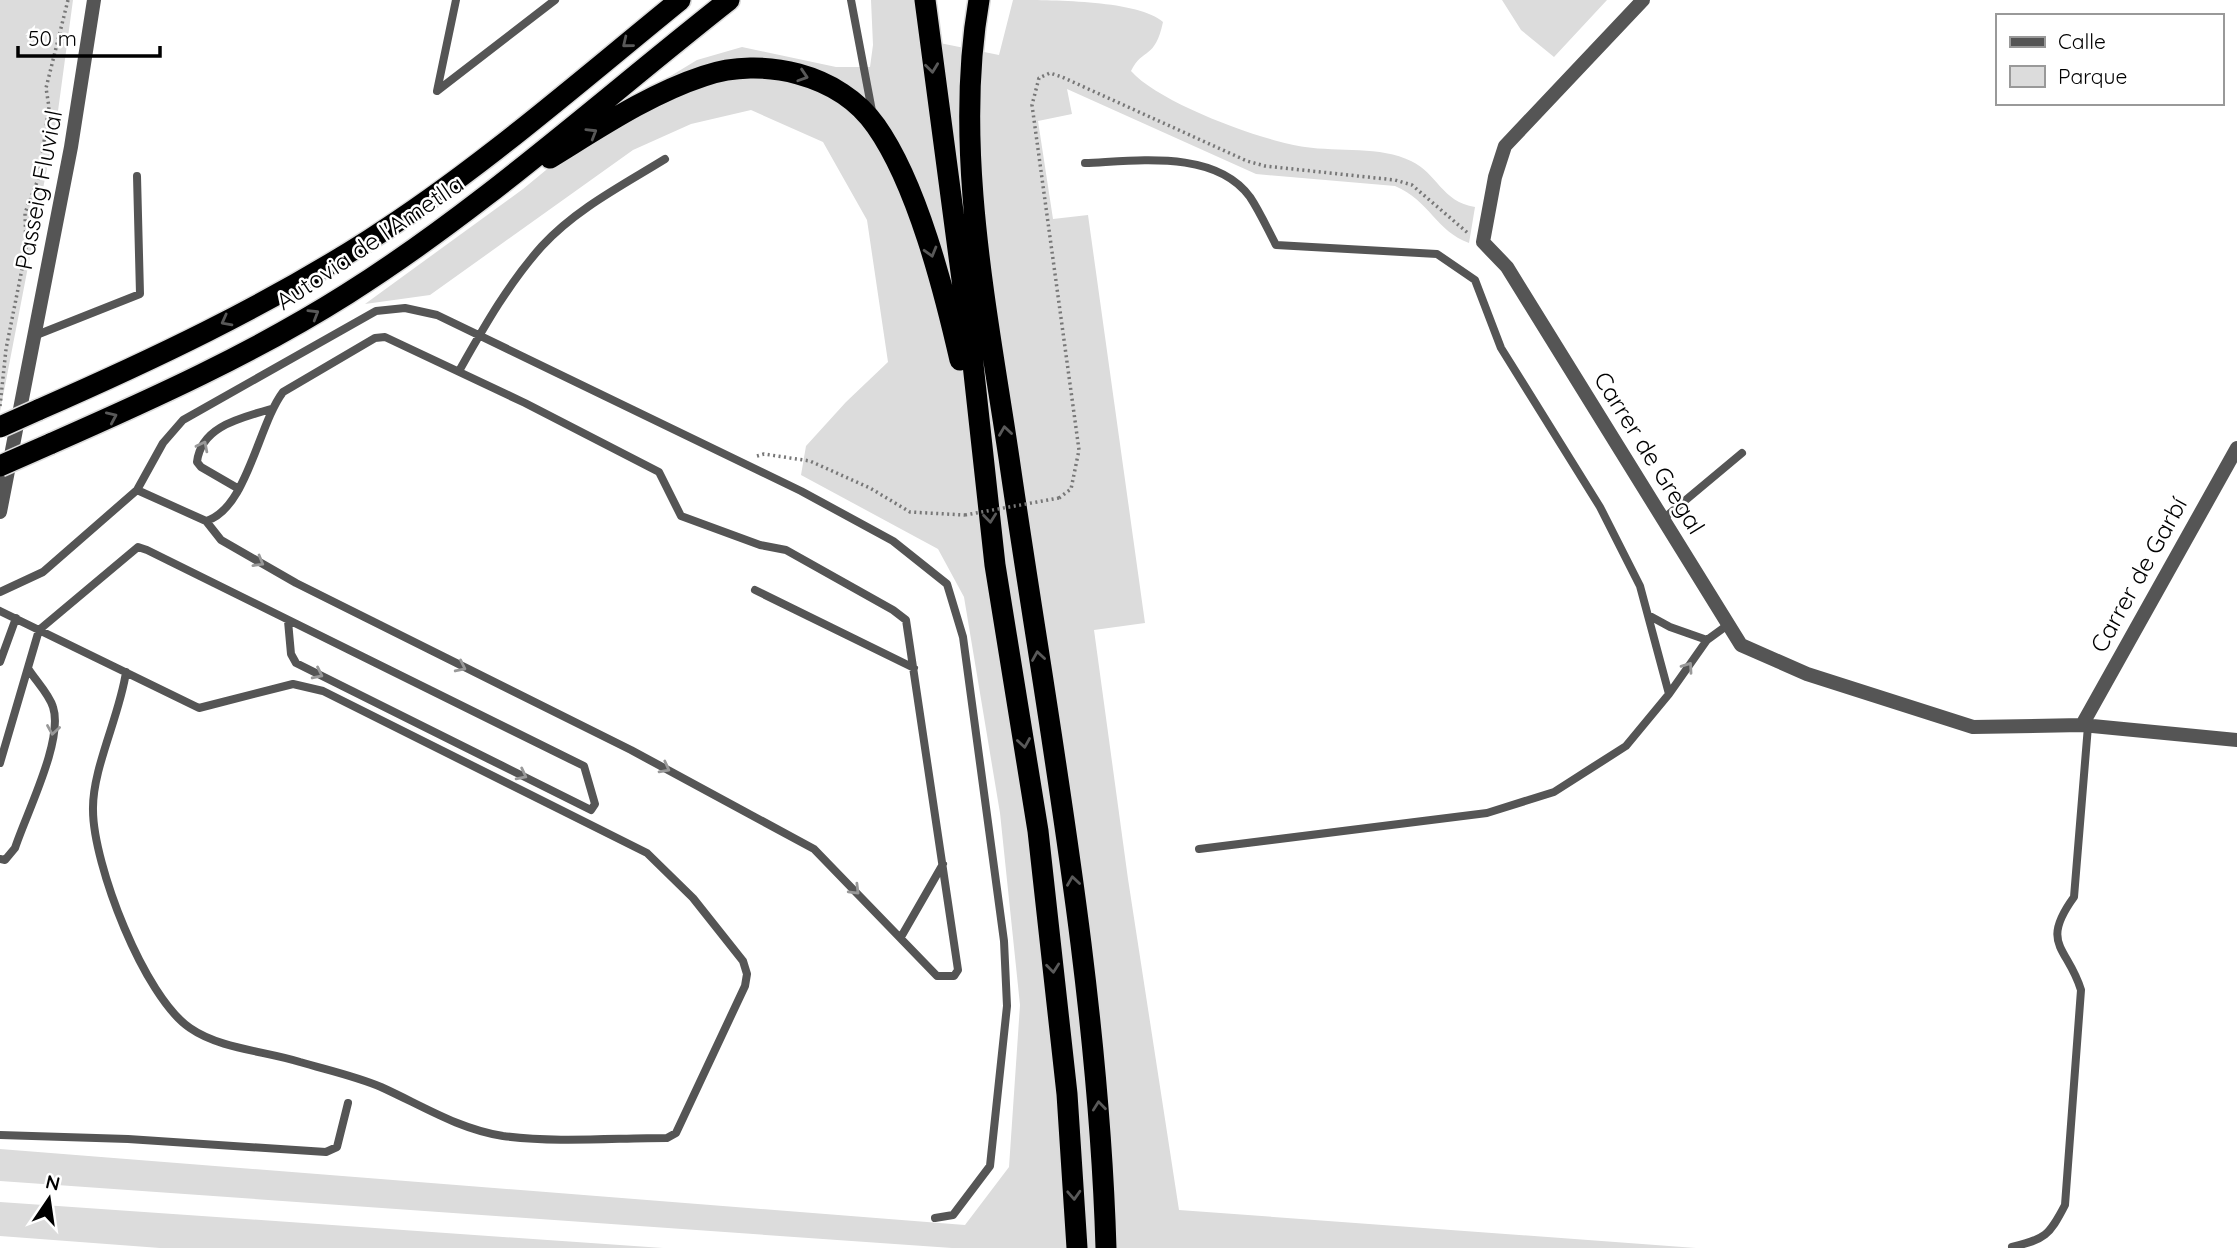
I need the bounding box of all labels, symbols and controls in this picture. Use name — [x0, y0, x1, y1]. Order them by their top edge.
scale bar — [18, 14, 159, 58]
legend — [1996, 14, 2223, 105]
text: 50 m — [28, 25, 77, 51]
text: Calle — [2058, 28, 2106, 54]
one-way arrow — [623, 35, 636, 47]
one-way arrow — [925, 62, 940, 74]
text: Parque — [2058, 63, 2127, 89]
one-way arrow — [797, 68, 809, 82]
street label: Passeig Fluvial — [8, 107, 68, 272]
one-way arrow — [584, 128, 597, 141]
street label: Autovia de l'Ametlla — [270, 168, 469, 316]
one-way arrow — [922, 246, 937, 258]
one-way arrow — [307, 309, 320, 322]
one-way arrow — [221, 312, 233, 326]
street label: Carrer de Gregal — [1588, 366, 1712, 539]
one-way arrow — [105, 411, 117, 425]
one-way arrow — [998, 425, 1013, 436]
one-way arrow — [195, 440, 209, 453]
street label: Carrer de Garbí — [2083, 491, 2194, 657]
one-way arrow — [982, 512, 997, 524]
one-way arrow — [252, 554, 265, 567]
one-way arrow — [1031, 650, 1046, 662]
one-way arrow — [454, 658, 466, 672]
one-way arrow — [1680, 662, 1692, 675]
one-way arrow — [311, 665, 323, 679]
one-way arrow — [46, 724, 61, 736]
one-way arrow — [1016, 737, 1031, 749]
one-way arrow — [657, 760, 670, 774]
one-way arrow — [515, 767, 527, 781]
one-way arrow — [1065, 875, 1080, 886]
one-way arrow — [847, 881, 860, 894]
one-way arrow — [1046, 962, 1061, 974]
one-way arrow — [1092, 1101, 1107, 1112]
north arrow — [14, 1164, 84, 1234]
text: N — [43, 1169, 62, 1196]
one-way arrow — [1066, 1190, 1081, 1201]

